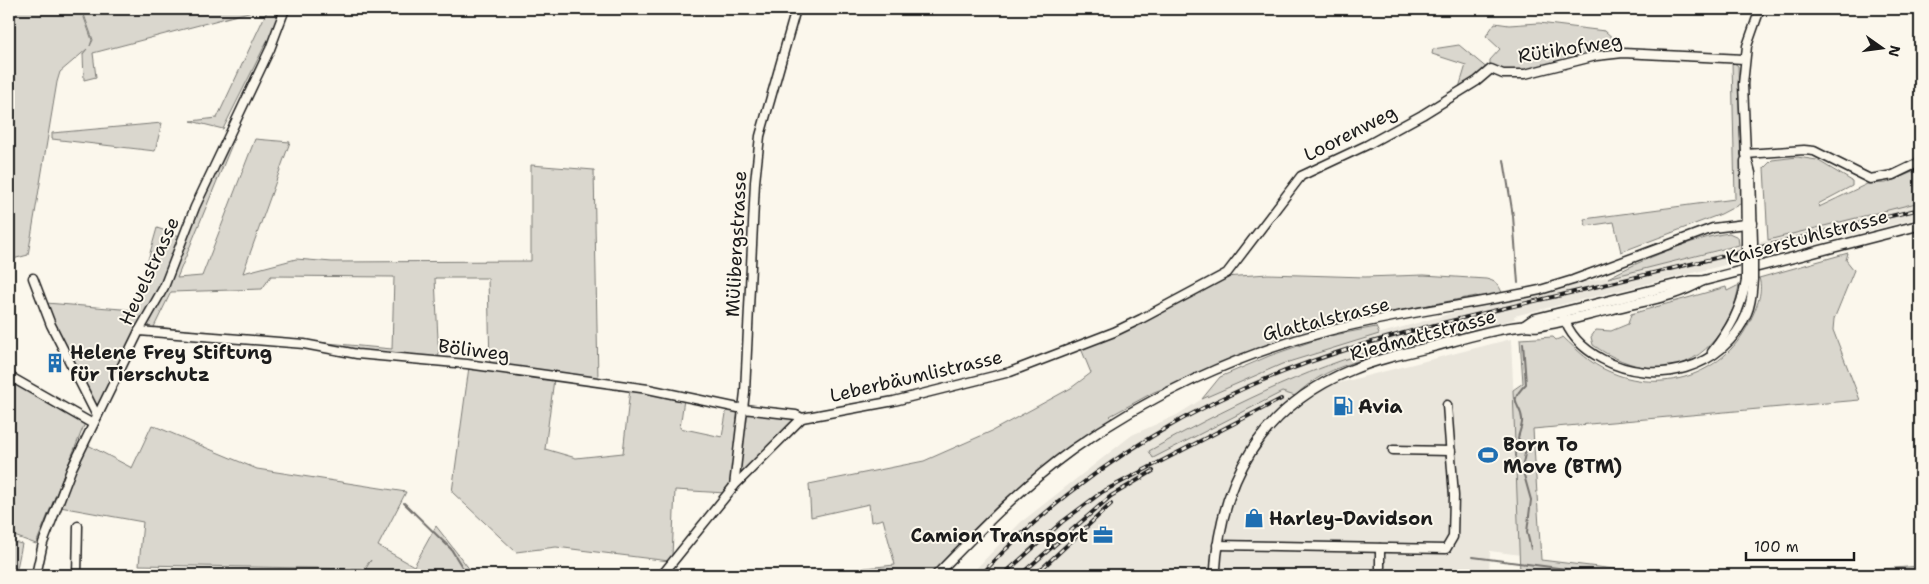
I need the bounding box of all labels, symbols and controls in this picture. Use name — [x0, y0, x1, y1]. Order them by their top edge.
north arrow — [1856, 22, 1906, 72]
street label: Rütihofweg — [1516, 27, 1624, 69]
text: N — [1885, 44, 1905, 59]
street label: Loorenweg — [1299, 99, 1401, 167]
street label: Mülibergstrasse — [720, 170, 752, 318]
street label: Kaiserstuhlstrasse — [1723, 203, 1891, 271]
street label: Heuelstrasse — [113, 213, 185, 329]
street label: Glattalstrasse — [1260, 291, 1392, 347]
street label: Riedmattstrasse — [1347, 303, 1499, 367]
street label: Böliweg — [437, 333, 511, 367]
place label: Helene Frey Stiftung für Tierschutz — [70, 340, 272, 387]
street label: Leberbäumlistrasse — [827, 344, 1005, 408]
building icon: Helene Frey Stiftung für Tierschutz — [44, 352, 66, 374]
place label: Avia — [1358, 394, 1402, 419]
fuel station icon: Avia — [1332, 395, 1354, 417]
place label: Born To Move (BTM) — [1503, 432, 1622, 479]
sports icon: Born To Move (BTM) — [1477, 444, 1499, 466]
place label: Harley-Davidson — [1269, 506, 1433, 531]
shop icon: Harley-Davidson — [1243, 507, 1265, 529]
place label: Camion Transport — [911, 523, 1088, 548]
office icon: Camion Transport — [1092, 524, 1114, 546]
scale bar — [1746, 529, 1854, 561]
text: 100 m — [1754, 537, 1799, 557]

